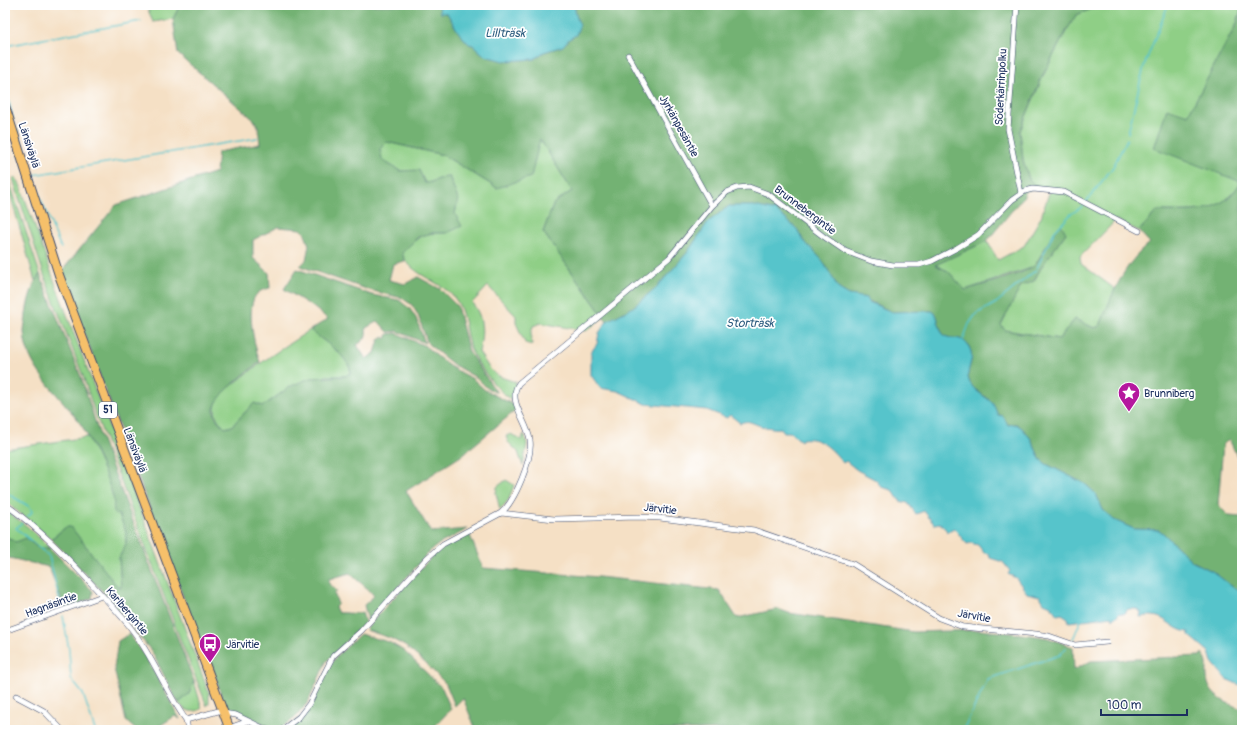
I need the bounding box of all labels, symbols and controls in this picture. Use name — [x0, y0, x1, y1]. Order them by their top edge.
water label: Lillträsk — [485, 26, 526, 41]
street label: Söderkärrinpolku — [992, 48, 1010, 126]
street label: Jyrkänpesäntie — [657, 93, 702, 160]
street label: Länsiväylä — [15, 120, 43, 170]
street label: Brunnebergintie — [772, 183, 839, 238]
water label: Storträsk — [726, 316, 775, 331]
place icon: Brunniberg — [1116, 380, 1142, 413]
place label: Brunniberg — [1144, 387, 1195, 400]
road number: 51 — [99, 402, 117, 418]
street label: Länsiväylä — [120, 426, 150, 474]
street label: Järvitie — [643, 501, 678, 517]
street label: Karlbergintie — [103, 584, 151, 638]
street label: Hagnäsintie — [24, 590, 79, 620]
street label: Järvitie — [957, 607, 992, 625]
bus stop icon: Järvitie — [197, 631, 223, 664]
place label: Järvitie — [226, 638, 260, 651]
scale bar — [1101, 691, 1187, 717]
text: 100 m — [1107, 698, 1142, 713]

